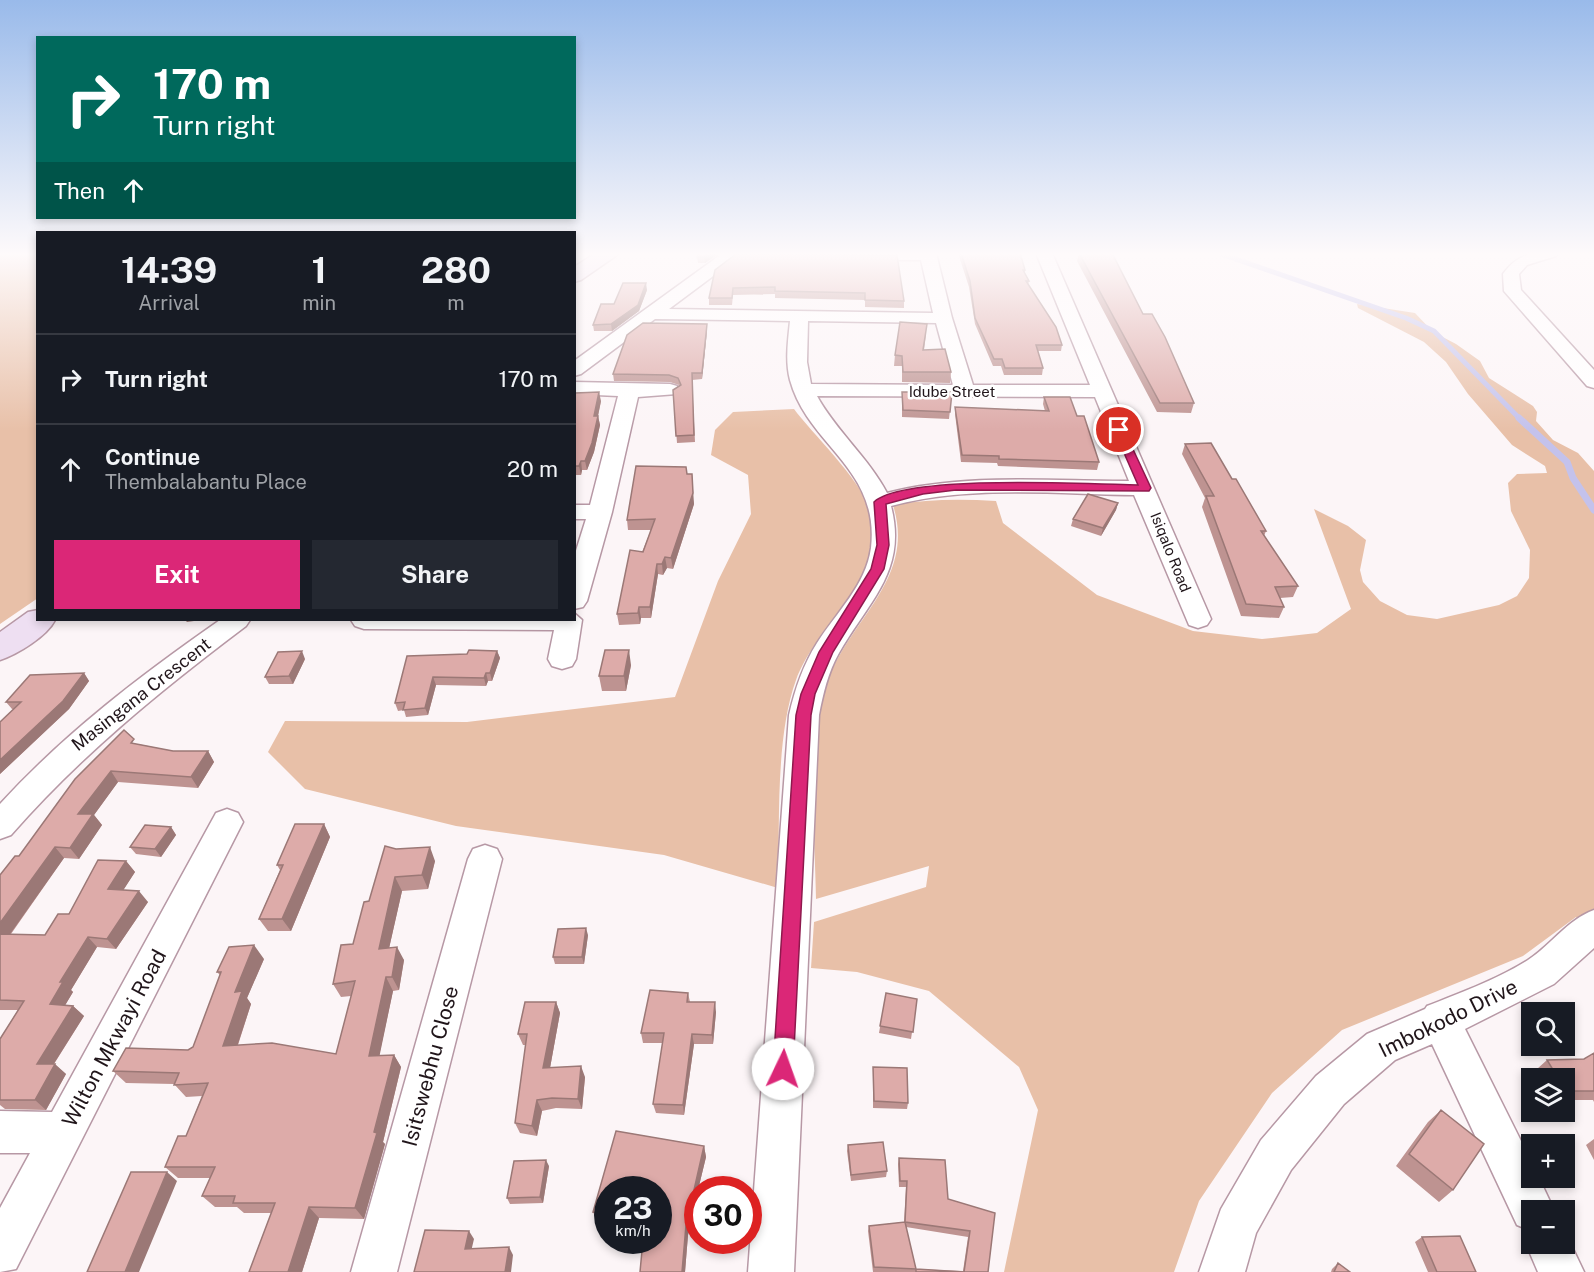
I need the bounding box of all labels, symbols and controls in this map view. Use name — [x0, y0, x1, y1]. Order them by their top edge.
text: 170 m — [153, 59, 271, 108]
icon: right — [54, 60, 132, 138]
text: Turn right — [153, 109, 276, 141]
icon: ahead — [117, 174, 150, 207]
text: Then — [54, 178, 105, 204]
text: 14:39 — [121, 249, 217, 291]
text: 1 — [311, 249, 327, 291]
text: 280 — [421, 249, 491, 291]
text: Arrival — [138, 291, 200, 315]
text: min — [302, 291, 336, 315]
text: m — [447, 291, 465, 315]
icon: right — [54, 363, 87, 396]
text: Turn right — [105, 366, 208, 392]
text: 170 m — [498, 366, 558, 392]
street label: Idube Street — [909, 383, 996, 400]
pin — [1093, 404, 1144, 455]
icon: arrive — [1102, 413, 1135, 446]
text: Continue — [105, 444, 200, 470]
icon: ahead — [54, 453, 87, 486]
text: 20 m — [507, 456, 558, 482]
text: Thembalabantu Place — [105, 470, 307, 494]
street label: Isiqalo Road — [1147, 510, 1195, 594]
button: Exit — [54, 540, 300, 609]
button: Share — [312, 540, 558, 609]
street label: Masingana Crescent — [67, 633, 215, 755]
street label: Wilton Mkwayi Road — [57, 945, 171, 1131]
street label: Imbokodo Drive — [1375, 974, 1521, 1062]
street label: Isitswebhu Close — [397, 983, 463, 1149]
map controls — [1521, 1002, 1575, 1254]
button: search — [1521, 1002, 1575, 1056]
position arrow — [751, 1037, 815, 1101]
button: layers — [1521, 1068, 1575, 1122]
button: + — [1521, 1134, 1575, 1188]
speed limit sign: 30 — [684, 1176, 762, 1254]
text: 23 — [613, 1190, 653, 1226]
button: − — [1521, 1200, 1575, 1254]
text: km/h — [615, 1222, 651, 1239]

